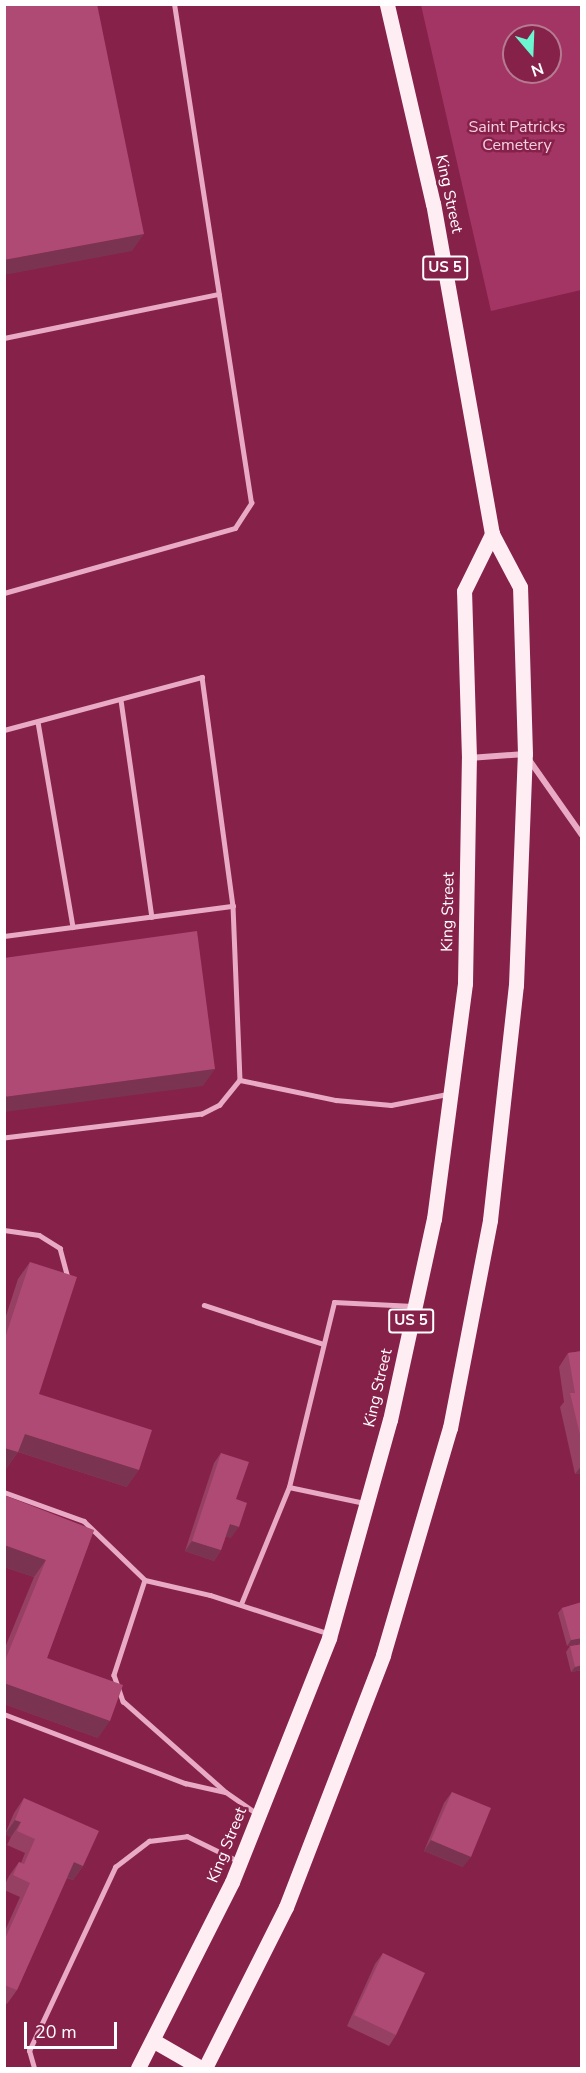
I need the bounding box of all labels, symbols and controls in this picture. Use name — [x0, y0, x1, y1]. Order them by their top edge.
north arrow — [502, 24, 562, 84]
text: N — [528, 57, 546, 81]
park label: Saint Patricks Cemetery — [468, 117, 566, 155]
street label: King Street — [431, 153, 467, 235]
road number: US 5 — [421, 256, 469, 280]
street label: King Street — [438, 872, 458, 952]
road number: US 5 — [387, 1309, 435, 1333]
street label: King Street — [360, 1347, 396, 1429]
street label: King Street — [203, 1804, 251, 1886]
scale bar — [27, 2010, 120, 2048]
text: 20 m — [35, 2020, 77, 2044]

